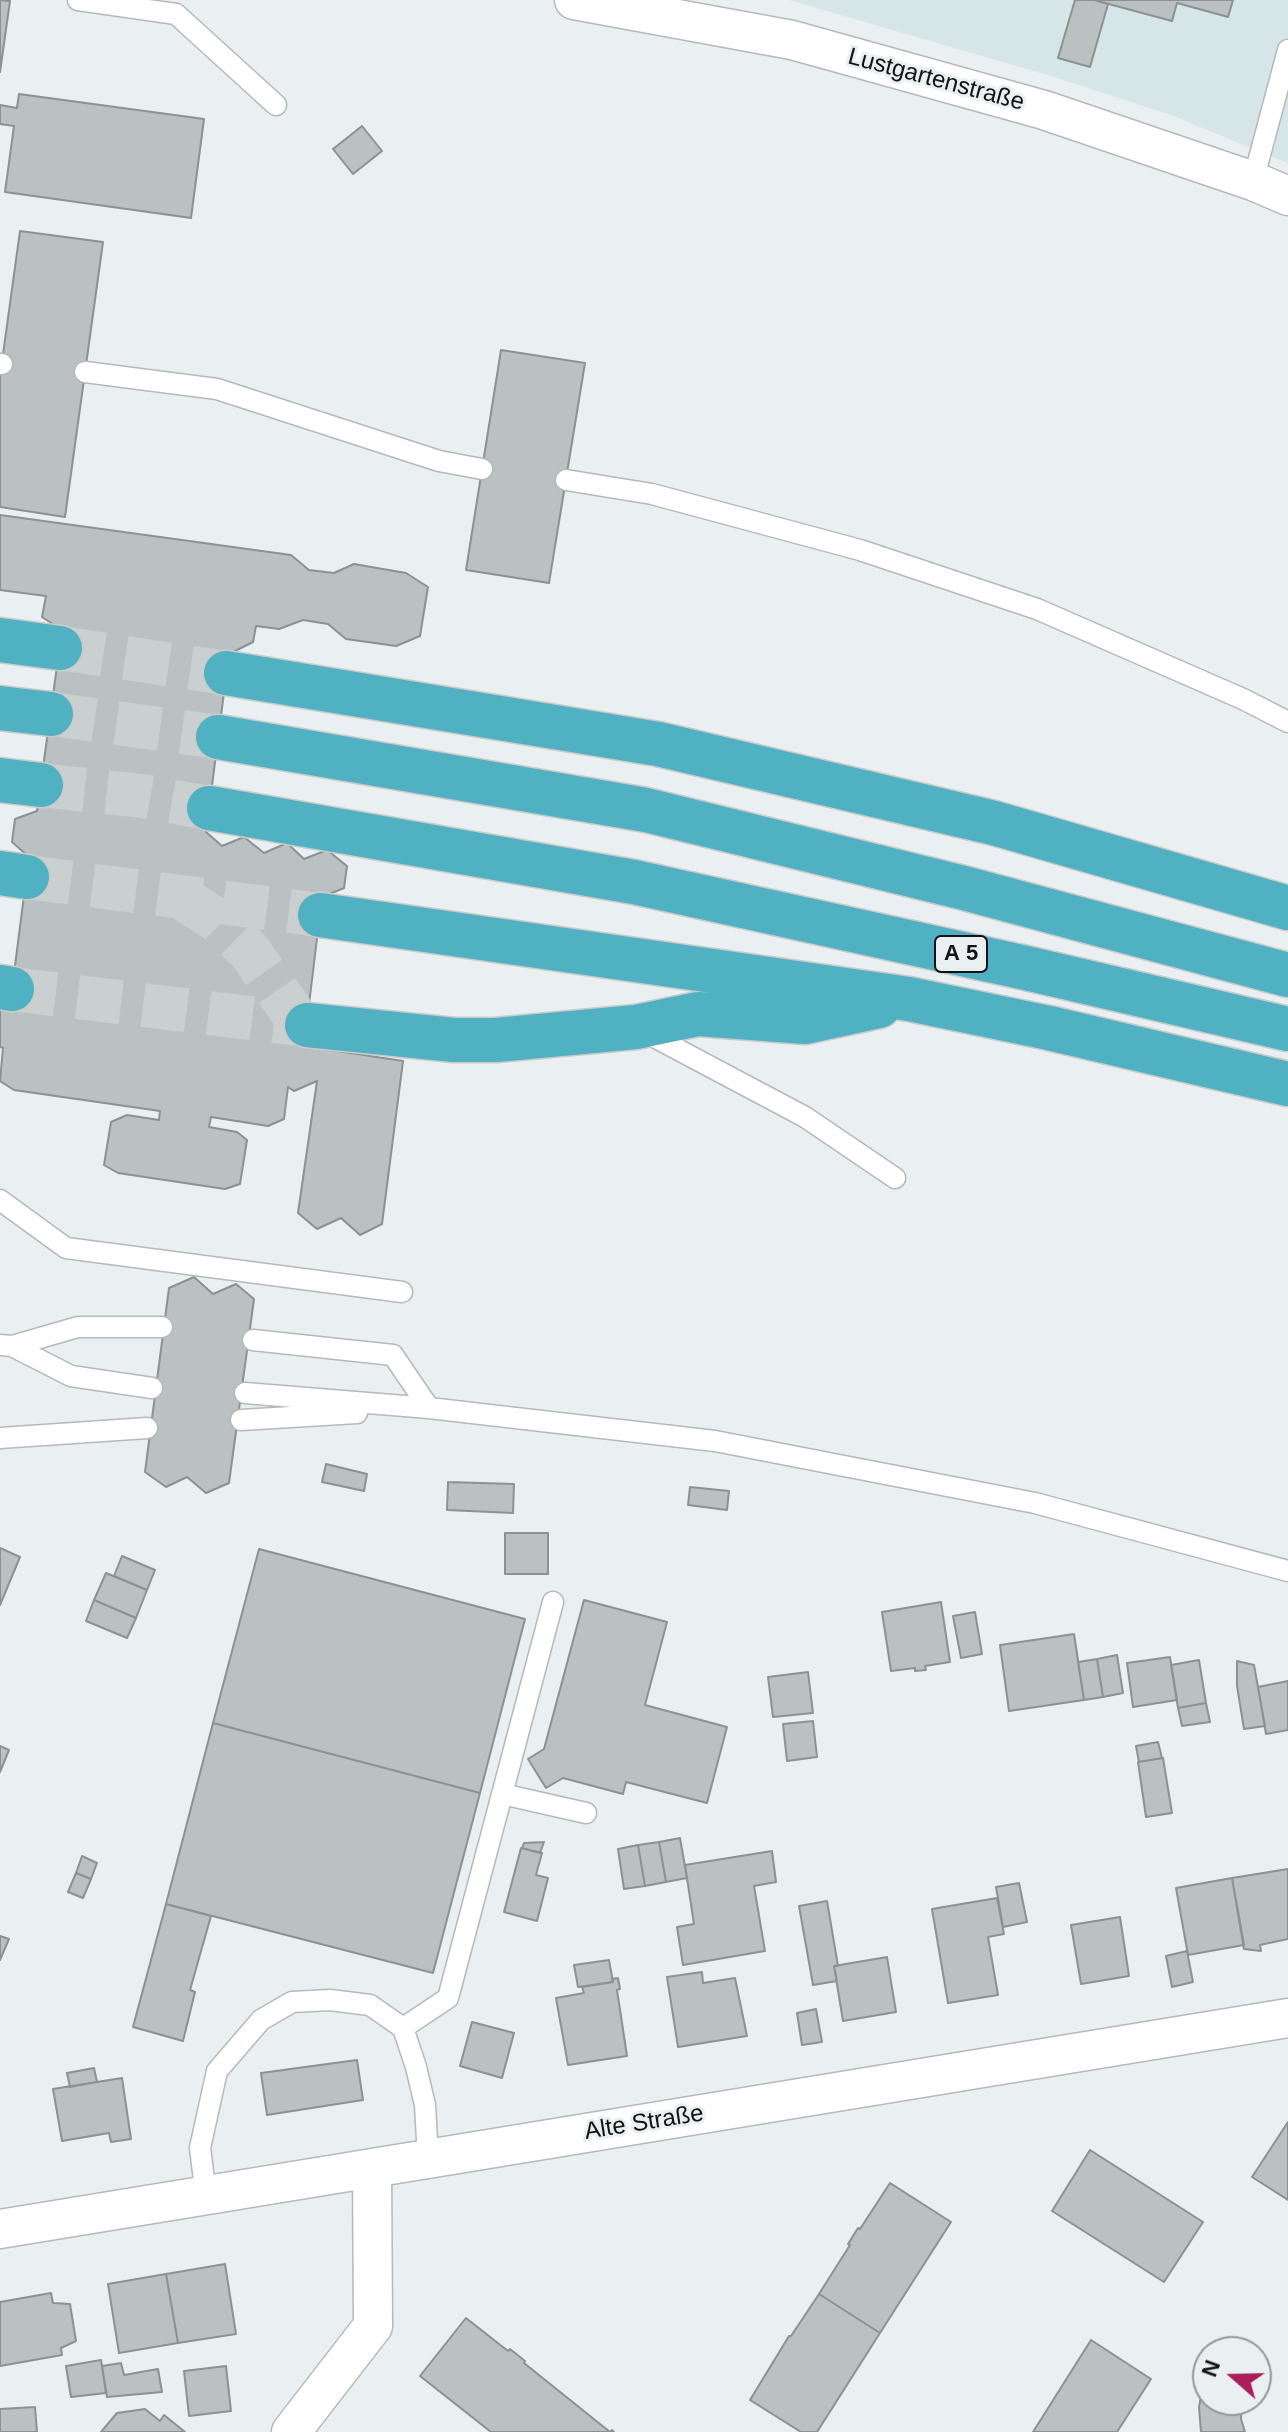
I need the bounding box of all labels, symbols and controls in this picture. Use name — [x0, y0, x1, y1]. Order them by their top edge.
street label: Lustgartenstraße — [845, 43, 1027, 117]
road number: A 5 — [935, 936, 987, 972]
street label: Alte Straße — [582, 2099, 706, 2147]
north arrow — [1192, 2336, 1272, 2416]
text: N — [1196, 2357, 1225, 2380]

